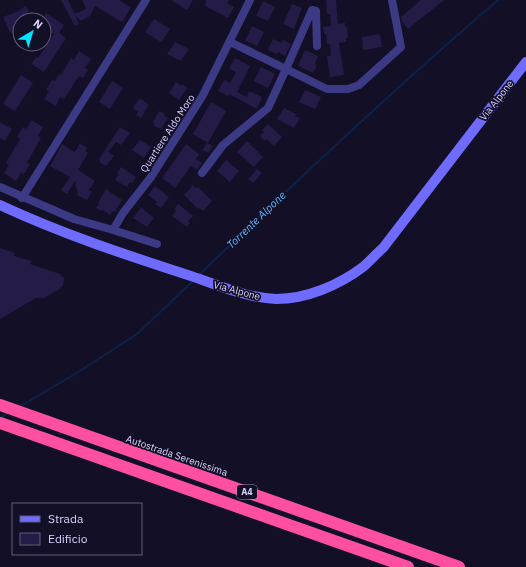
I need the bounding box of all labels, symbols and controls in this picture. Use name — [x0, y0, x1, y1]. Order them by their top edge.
north arrow — [12, 12, 52, 52]
text: N — [31, 16, 46, 32]
street label: Via Alpone — [476, 77, 517, 123]
street label: Quartiere Aldo Moro — [137, 91, 198, 175]
water label: Torrente Alpone — [223, 188, 289, 252]
street label: Via Alpone — [212, 278, 262, 303]
street label: Autostrada Serenissima — [124, 432, 230, 479]
road number: A4 — [237, 485, 257, 499]
legend — [12, 503, 142, 555]
text: Strada — [48, 511, 84, 526]
text: Edificio — [48, 531, 88, 546]

